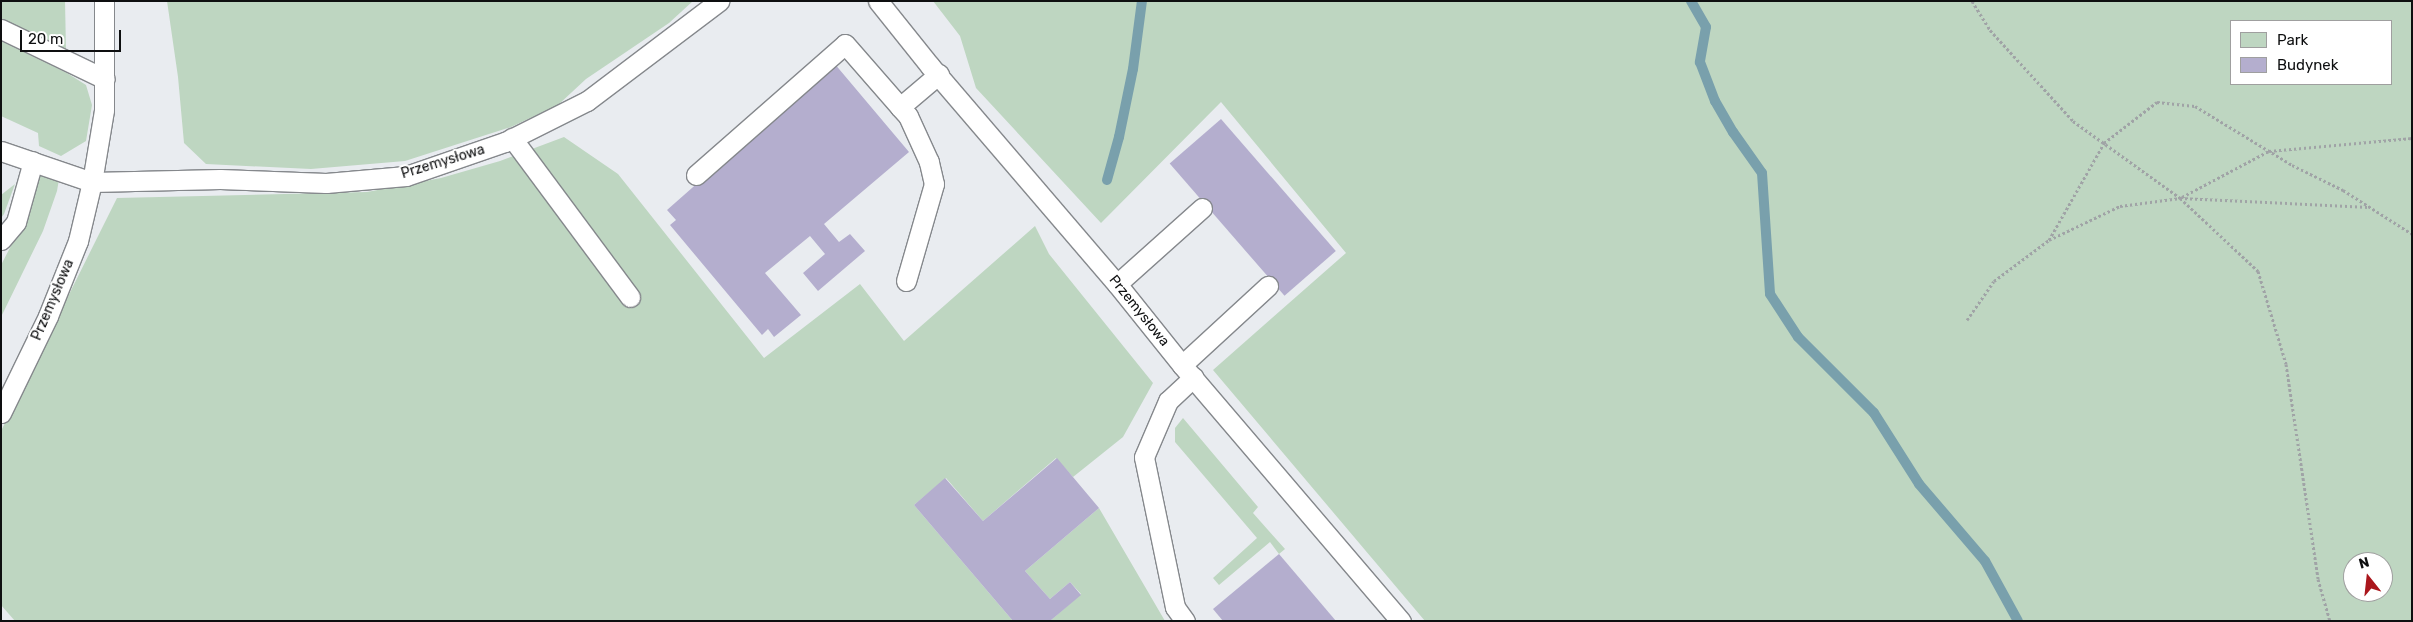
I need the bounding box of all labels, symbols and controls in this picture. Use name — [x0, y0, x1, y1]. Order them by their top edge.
scale bar — [22, 20, 124, 52]
legend — [2230, 20, 2393, 85]
text: 20 m — [28, 30, 63, 48]
text: Park — [2277, 31, 2308, 49]
text: Budynek — [2277, 56, 2339, 74]
street label: Przemysłowa — [399, 141, 487, 183]
street label: Przemysłowa — [28, 257, 78, 343]
street label: Przemysłowa — [1105, 272, 1173, 350]
north arrow — [2343, 552, 2393, 602]
text: N — [2357, 554, 2371, 573]

